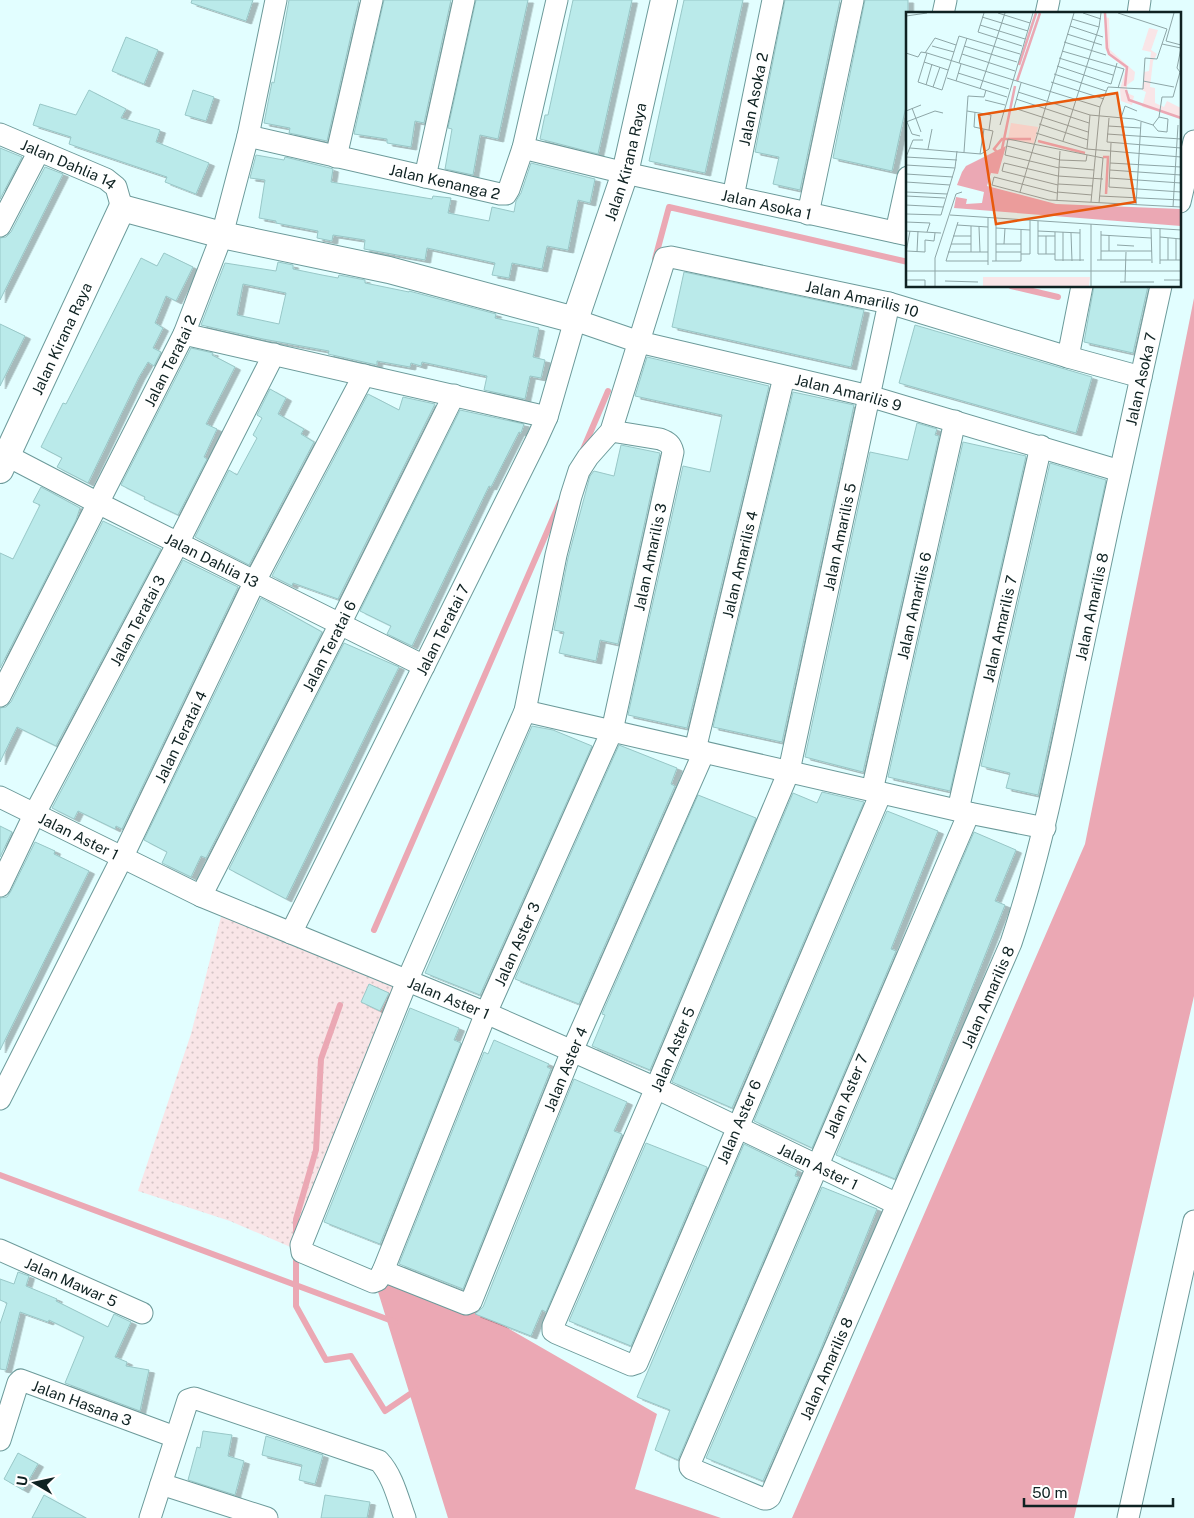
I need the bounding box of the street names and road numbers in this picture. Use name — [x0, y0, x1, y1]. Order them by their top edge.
street label: Jalan Asoka 2 — [735, 51, 771, 147]
street label: Jalan Kirana Raya — [601, 101, 649, 223]
street label: Jalan Dahlia 14 — [19, 135, 120, 192]
street label: Jalan Kenanga 2 — [388, 160, 502, 202]
street label: Jalan Asoka 1 — [720, 186, 813, 222]
street label: Jalan Amarilis 10 — [804, 277, 921, 320]
street label: Jalan Kirana Raya — [28, 280, 95, 397]
street label: Jalan Teratai 2 — [140, 313, 199, 409]
street label: Jalan Asoka 7 — [1122, 331, 1159, 427]
street label: Jalan Amarilis 9 — [793, 370, 904, 414]
street label: Jalan Amarilis 5 — [819, 481, 859, 592]
street label: Jalan Amarilis 3 — [630, 502, 670, 612]
street label: Jalan Amarilis 4 — [718, 509, 760, 620]
street label: Jalan Dahlia 13 — [163, 530, 262, 591]
street label: Jalan Amarilis 6 — [893, 550, 934, 661]
street label: Jalan Amarilis 8 — [1072, 551, 1111, 662]
street label: Jalan Teratai 3 — [106, 572, 168, 669]
street label: Jalan Amarilis 7 — [979, 574, 1020, 684]
street label: Jalan Teratai 7 — [412, 581, 472, 678]
street label: Jalan Teratai 6 — [299, 597, 359, 694]
street label: Jalan Teratai 4 — [151, 688, 210, 785]
street label: Jalan Aster 1 — [36, 809, 122, 863]
street label: Jalan Aster 3 — [491, 899, 543, 989]
street label: Jalan Amarilis 8 — [958, 943, 1017, 1051]
street label: Jalan Aster 1 — [405, 973, 492, 1022]
street label: Jalan Aster 5 — [647, 1004, 698, 1094]
street label: Jalan Aster 4 — [540, 1024, 590, 1114]
street label: Jalan Aster 7 — [821, 1051, 871, 1141]
street label: Jalan Aster 6 — [714, 1077, 764, 1167]
street label: Jalan Aster 1 — [775, 1140, 861, 1193]
street label: Jalan Mawar 5 — [22, 1254, 120, 1310]
street label: Jalan Amarilis 8 — [796, 1315, 856, 1422]
street label: Jalan Hasana 3 — [30, 1376, 134, 1429]

